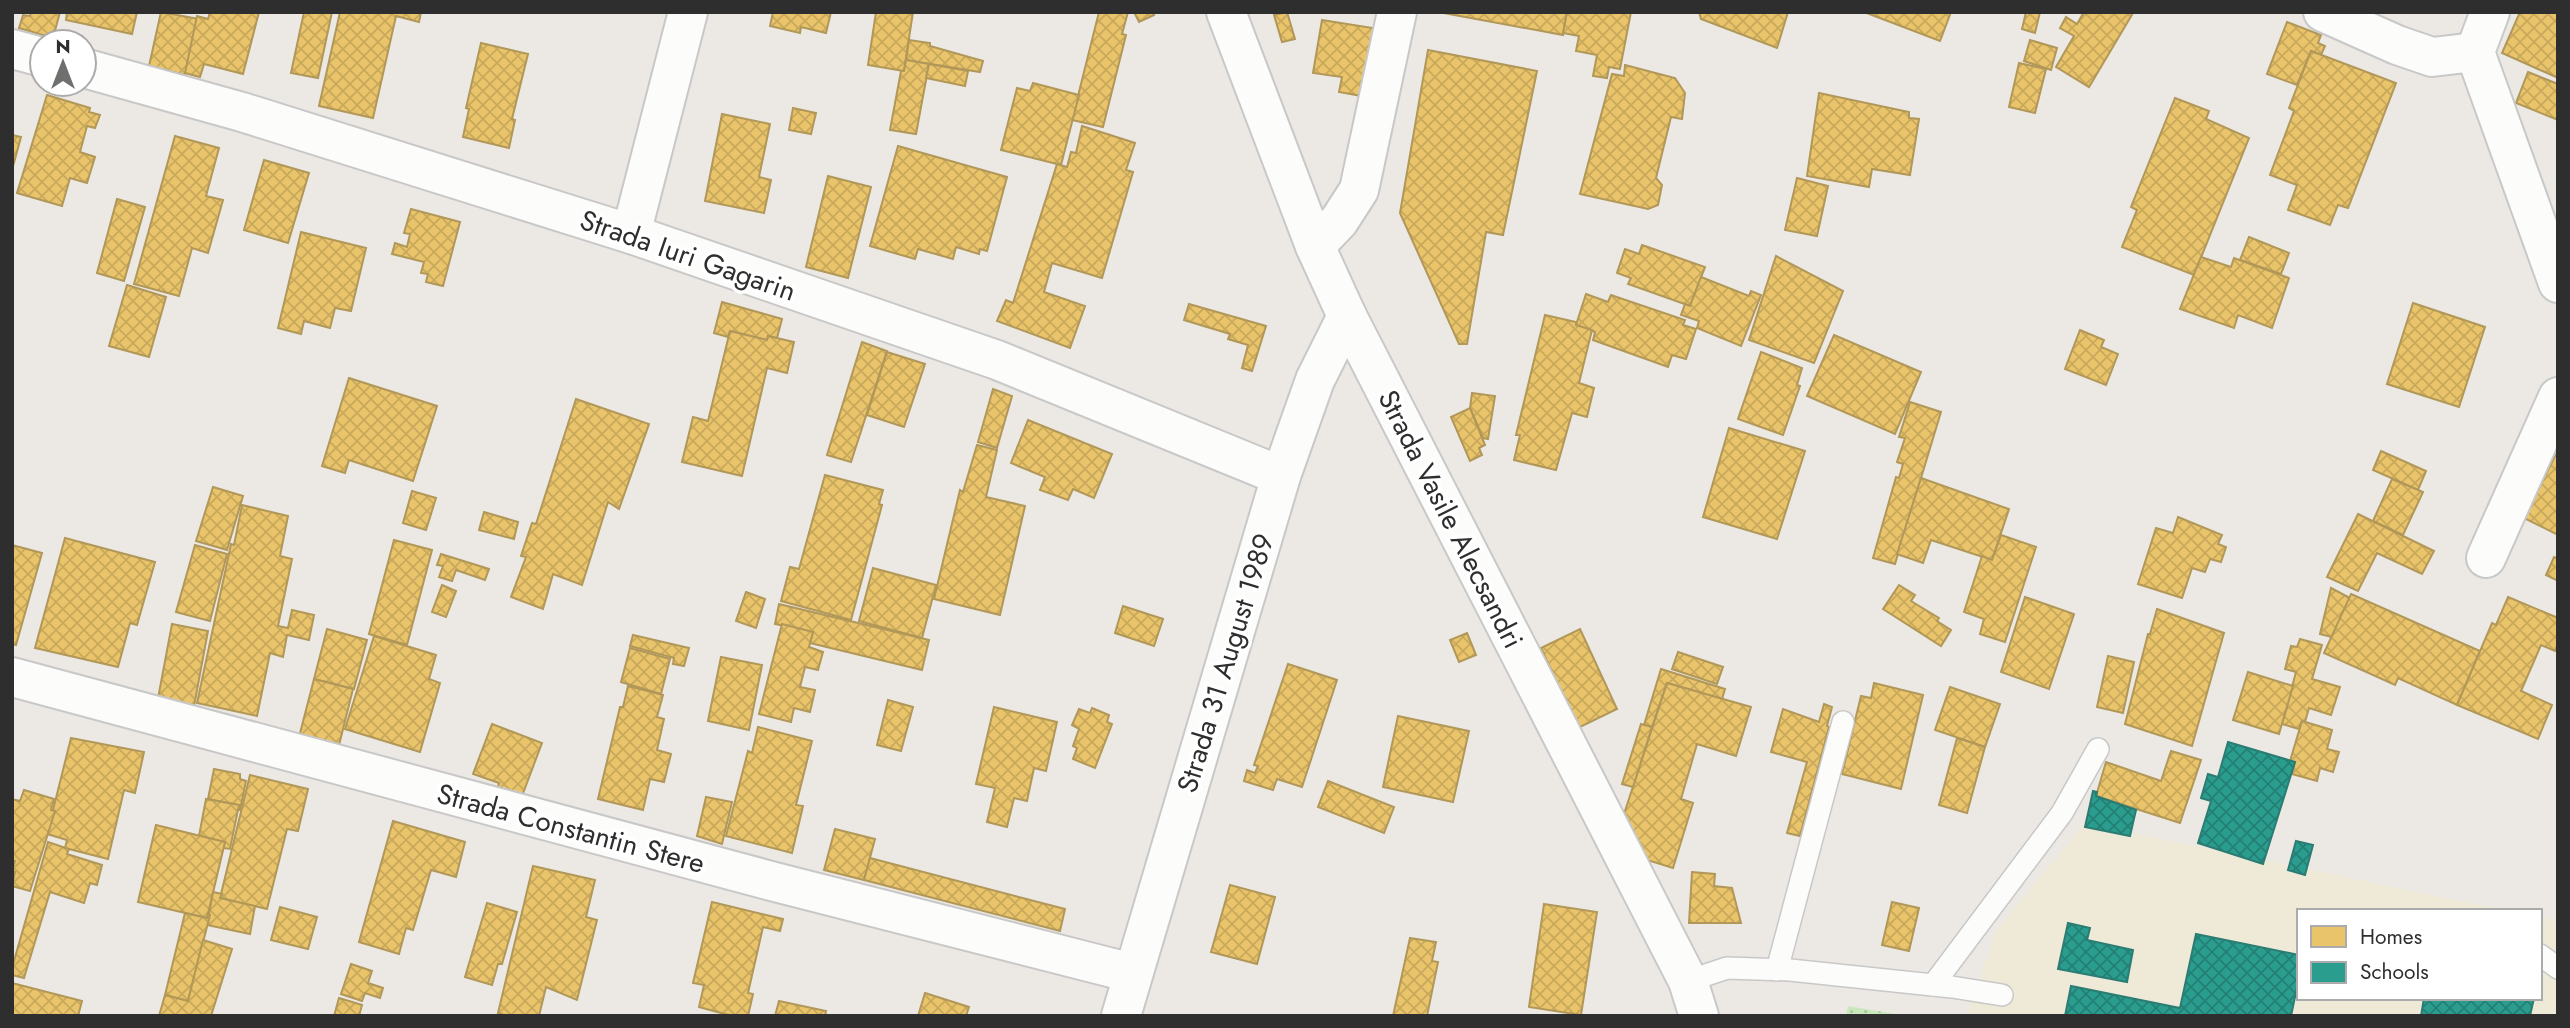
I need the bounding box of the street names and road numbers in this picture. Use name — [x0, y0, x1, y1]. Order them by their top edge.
street label: Strada Iuri Gagarin — [574, 199, 801, 312]
street label: Strada Vasile Alecsandri — [1368, 383, 1534, 655]
street label: Strada 31 August 1989 — [1167, 528, 1284, 798]
street label: Strada Constantin Stere — [433, 773, 709, 884]

